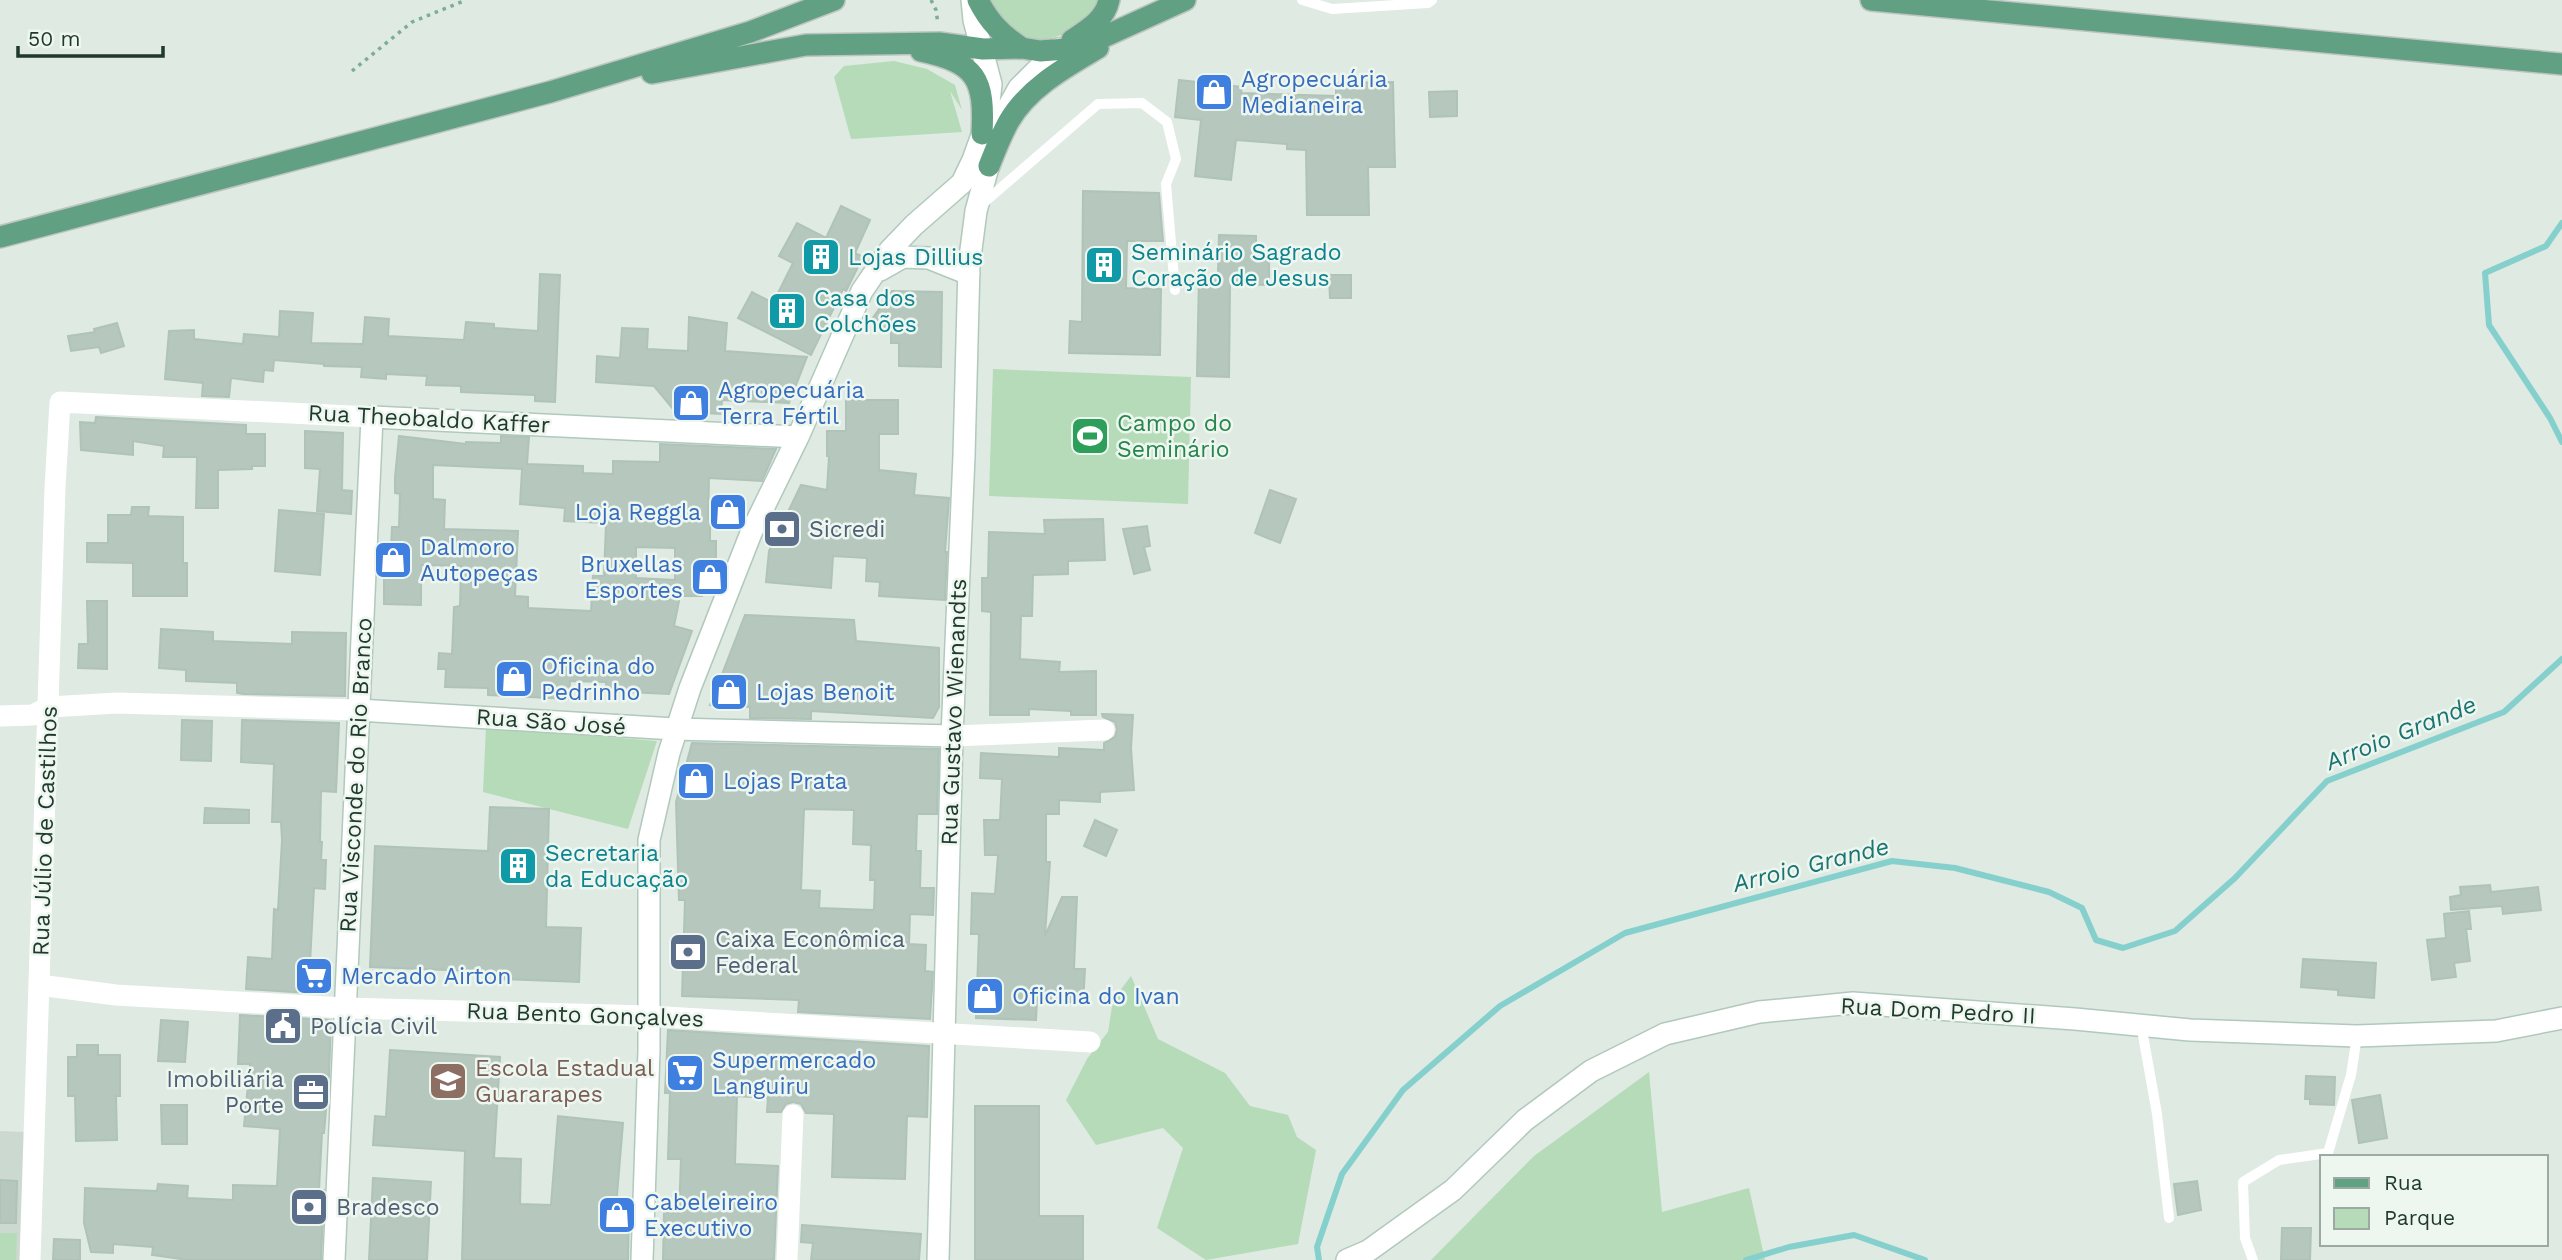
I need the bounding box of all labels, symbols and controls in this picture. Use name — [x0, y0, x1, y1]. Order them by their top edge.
scale bar — [18, 14, 163, 58]
text: 50 m — [28, 26, 80, 51]
place label: Agropecuária Medianeira — [1241, 66, 1388, 119]
shop icon: Agropecuária Medianeira — [1193, 71, 1235, 113]
building icon: Lojas Dillius — [800, 236, 842, 278]
place label: Seminário Sagrado Coração de Jesus — [1131, 239, 1342, 292]
place label: Lojas Dillius — [848, 244, 983, 271]
building icon: Seminário Sagrado Coração de Jesus — [1083, 244, 1125, 286]
place label: Casa dos Colchões — [814, 285, 917, 338]
building icon: Casa dos Colchões — [766, 290, 808, 332]
place label: Agropecuária Terra Fértil — [718, 377, 865, 430]
shop icon: Agropecuária Terra Fértil — [670, 382, 712, 424]
street label: Rua Theobaldo Kaffer — [307, 399, 551, 439]
place label: Campo do Seminário — [1117, 410, 1232, 463]
sports icon: Campo do Seminário — [1069, 415, 1111, 457]
shop icon: Loja Reggla — [707, 491, 749, 533]
place label: Loja Reggla — [575, 499, 701, 526]
bank icon: Sicredi — [761, 508, 803, 550]
place label: Sicredi — [809, 516, 885, 543]
place label: Dalmoro Autopeças — [420, 534, 538, 587]
shop icon: Dalmoro Autopeças — [372, 539, 414, 581]
place label: Bruxellas Esportes — [580, 551, 683, 604]
shop icon: Bruxellas Esportes — [689, 556, 731, 598]
street label: Rua Gustavo Wienandts — [936, 578, 972, 846]
street label: Rua Visconde do Rio Branco — [334, 617, 378, 933]
place label: Oficina do Pedrinho — [541, 653, 655, 706]
shop icon: Oficina do Pedrinho — [493, 658, 535, 700]
shop icon: Lojas Benoit — [708, 671, 750, 713]
place label: Lojas Benoit — [756, 679, 895, 706]
water label: Arroio Grande — [2321, 690, 2480, 776]
street label: Rua São José — [475, 703, 627, 741]
street label: Rua Júlio de Castilhos — [27, 705, 63, 957]
shop icon: Lojas Prata — [675, 760, 717, 802]
place label: Lojas Prata — [723, 768, 848, 795]
water label: Arroio Grande — [1729, 832, 1892, 898]
place label: Secretaria da Educação — [545, 840, 688, 893]
building icon: Secretaria da Educação — [497, 845, 539, 887]
place label: Caixa Econômica Federal — [715, 926, 905, 979]
bank icon: Caixa Econômica Federal — [667, 931, 709, 973]
supermarket icon: Mercado Airton — [293, 955, 335, 997]
place label: Mercado Airton — [341, 963, 511, 990]
shop icon: Oficina do Ivan — [964, 975, 1006, 1017]
place label: Oficina do Ivan — [1012, 983, 1180, 1010]
street label: Rua Dom Pedro II — [1840, 992, 2036, 1030]
street label: Rua Bento Gonçalves — [466, 997, 704, 1033]
public building icon: Polícia Civil — [262, 1005, 304, 1047]
place label: Polícia Civil — [310, 1013, 437, 1040]
place label: Supermercado Languiru — [712, 1047, 876, 1100]
supermarket icon: Supermercado Languiru — [664, 1052, 706, 1094]
place label: Escola Estadual Guararapes — [475, 1055, 654, 1108]
school or university icon: Escola Estadual Guararapes — [427, 1060, 469, 1102]
place label: Imobiliária Porte — [166, 1066, 284, 1119]
office icon: Imobiliária Porte — [290, 1071, 332, 1113]
legend — [2320, 1155, 2548, 1246]
text: Rua — [2384, 1170, 2423, 1195]
bank icon: Bradesco — [288, 1186, 330, 1228]
place label: Cabeleireiro Executivo — [644, 1189, 778, 1242]
place label: Bradesco — [336, 1194, 440, 1221]
shop icon: Cabeleireiro Executivo — [596, 1194, 638, 1236]
text: Parque — [2384, 1205, 2455, 1230]

